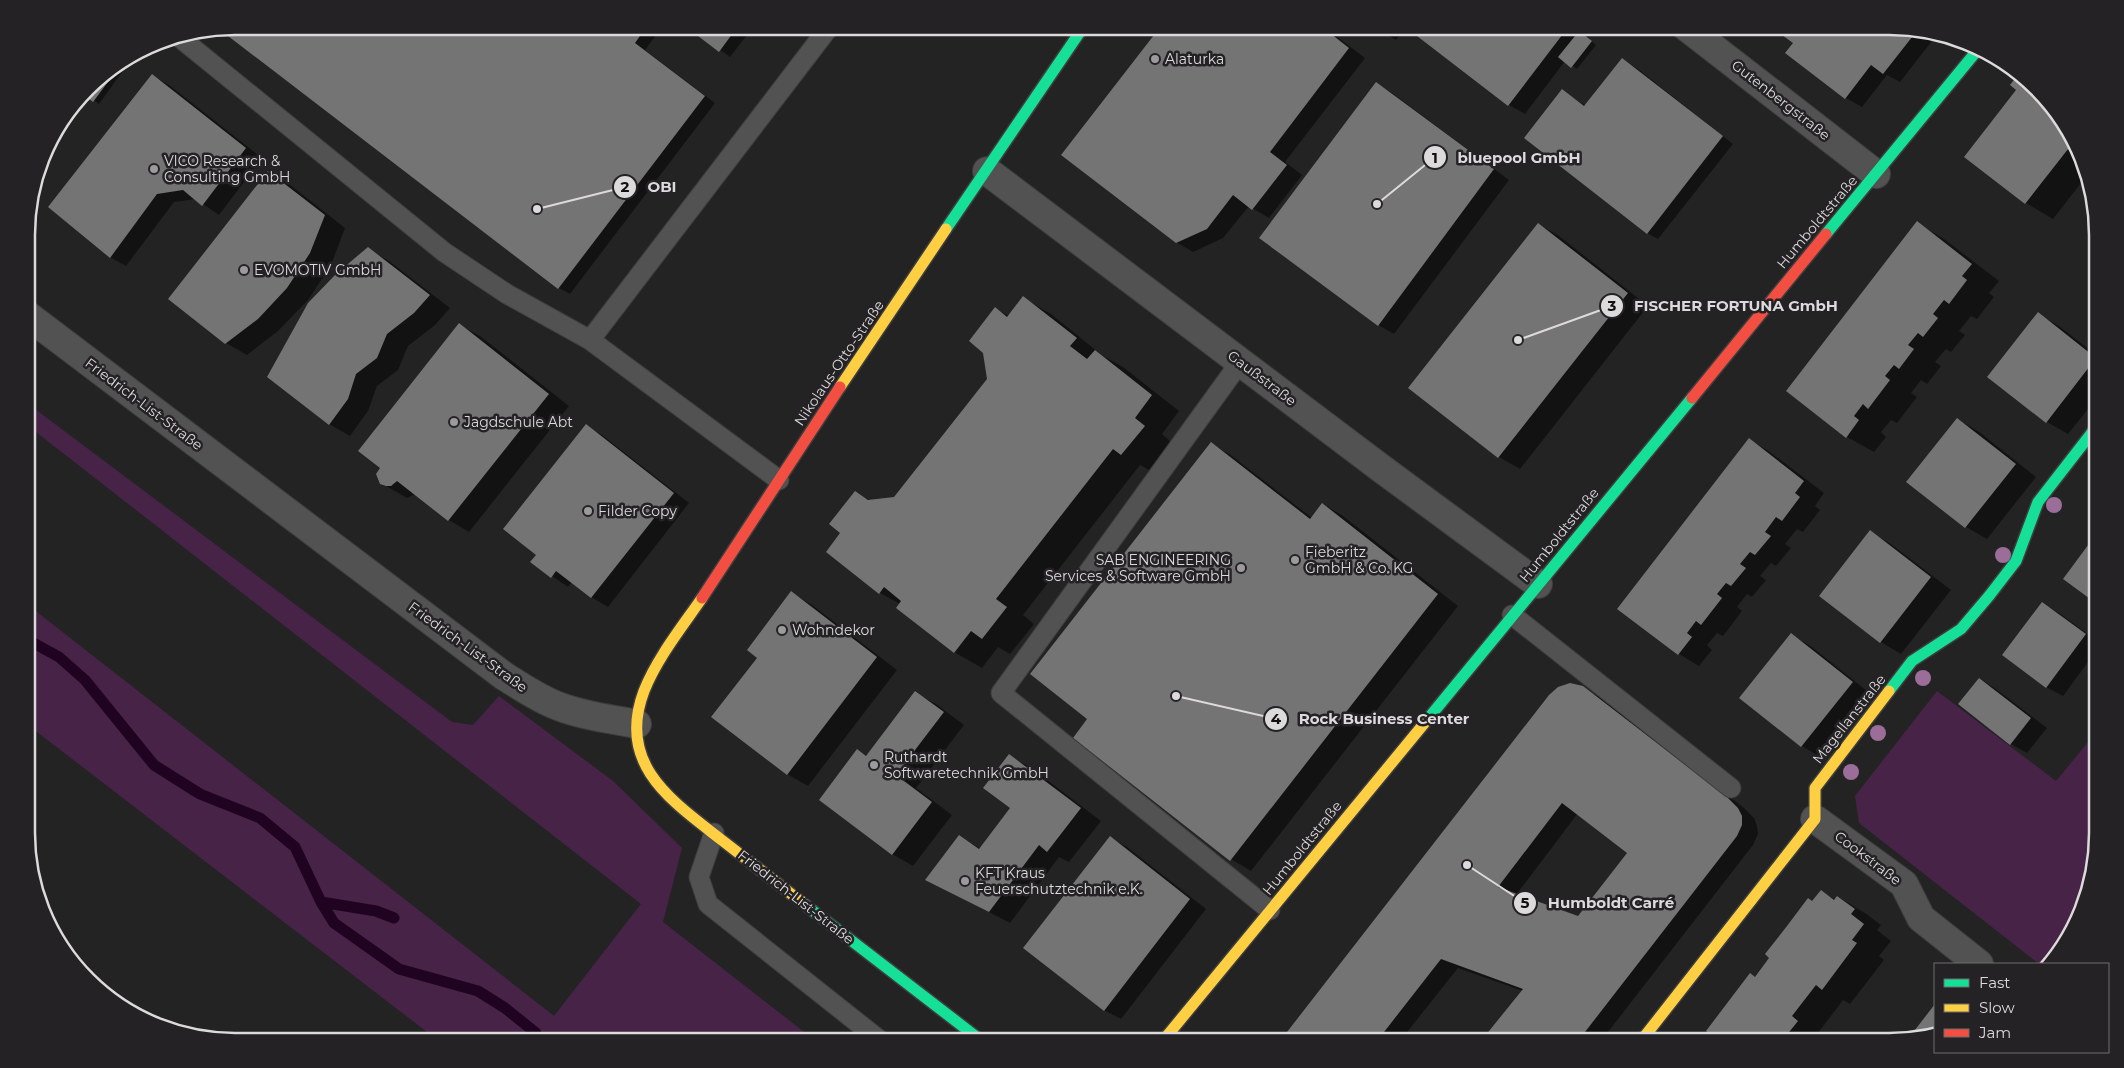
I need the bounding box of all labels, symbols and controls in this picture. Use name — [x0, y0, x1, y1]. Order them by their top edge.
place label: Alaturka — [1165, 50, 1224, 68]
marker: Alaturka — [1149, 53, 1161, 65]
street label: Gutenbergstraße — [1728, 56, 1834, 144]
callout: bluepool GmbH — [1422, 142, 1590, 172]
text: 1 — [1432, 148, 1438, 167]
text: bluepool GmbH — [1457, 148, 1581, 167]
place label: VICO Research & Consulting GmbH — [164, 152, 290, 186]
marker: VICO Research & Consulting GmbH — [148, 163, 160, 175]
callout: OBI — [613, 172, 687, 202]
street label: Humboldtstraße — [1773, 172, 1861, 272]
text: 2 — [621, 177, 630, 196]
text: OBI — [647, 177, 677, 196]
place label: EVOMOTIV GmbH — [254, 261, 381, 279]
marker: EVOMOTIV GmbH — [238, 264, 250, 276]
callout: FISCHER FORTUNA GmbH — [1599, 291, 1848, 321]
text: 3 — [1607, 296, 1617, 315]
text: FISCHER FORTUNA GmbH — [1634, 296, 1838, 315]
street label: Nikolaus-Otto-Straße — [790, 297, 888, 429]
street label: Gaußstraße — [1224, 346, 1300, 410]
street label: Friedrich-List-Straße — [82, 354, 206, 454]
place label: Jagdschule Abt — [463, 413, 573, 431]
marker: Jagdschule Abt — [448, 416, 460, 428]
street label: Humboldtstraße — [1515, 484, 1603, 586]
place label: Filder Copy — [598, 502, 677, 520]
marker: Filder Copy — [582, 505, 594, 517]
place label: Fieberitz GmbH & Co. KG — [1305, 543, 1413, 577]
place label: SAB ENGINEERING Services & Software GmbH — [1045, 551, 1231, 585]
marker: Fieberitz GmbH & Co. KG — [1289, 554, 1301, 566]
marker: SAB ENGINEERING Services & Software GmbH — [1235, 562, 1247, 574]
street label: Friedrich-List-Straße — [405, 598, 531, 696]
place label: Wohndekor — [792, 621, 875, 639]
marker: Wohndekor — [776, 624, 788, 636]
street label: Magellanstraße — [1808, 671, 1890, 767]
callout: Rock Business Center — [1264, 704, 1480, 734]
text: 4 — [1271, 709, 1282, 728]
text: Rock Business Center — [1299, 709, 1470, 728]
place label: Ruthardt Softwaretechnik GmbH — [884, 748, 1049, 782]
marker: Ruthardt Softwaretechnik GmbH — [868, 759, 880, 771]
street label: Humboldtstraße — [1258, 797, 1346, 899]
street label: Cookstraße — [1831, 827, 1905, 889]
street label: Friedrich-List-Straße — [734, 846, 858, 948]
place label: KFT Kraus Feuerschutztechnik e.K. — [975, 864, 1143, 898]
marker: KFT Kraus Feuerschutztechnik e.K. — [959, 875, 971, 887]
callout: Humboldt Carré — [1513, 888, 1684, 918]
text: 5 — [1521, 893, 1530, 912]
text: Humboldt Carré — [1548, 893, 1674, 912]
legend — [1934, 963, 2109, 1053]
text: Fast — [1979, 973, 2010, 992]
text: Slow — [1979, 998, 2015, 1017]
text: Jam — [1978, 1023, 2011, 1042]

